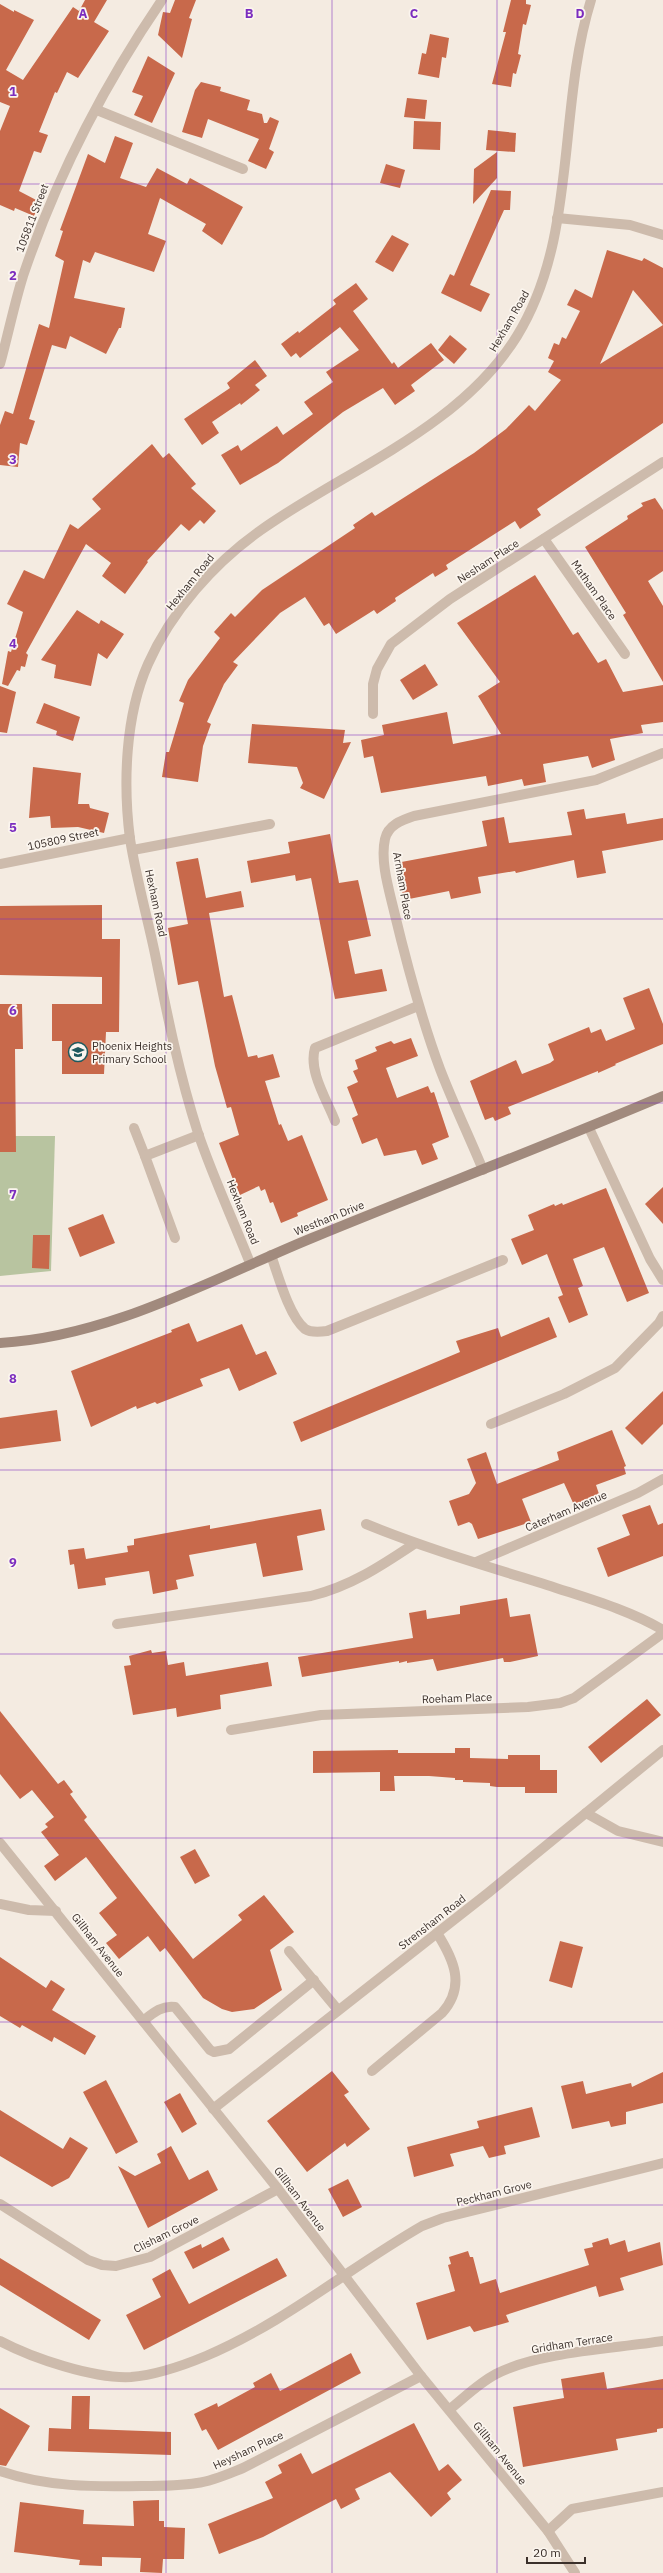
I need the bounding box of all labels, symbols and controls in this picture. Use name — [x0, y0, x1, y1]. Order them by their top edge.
text: A — [79, 5, 88, 22]
text: B — [245, 5, 254, 22]
text: C — [410, 5, 419, 22]
text: D — [575, 5, 585, 22]
text: 1 — [9, 83, 17, 100]
street label: 105811 Street — [12, 182, 52, 254]
text: 2 — [9, 267, 17, 284]
street label: Hexham Road — [486, 288, 532, 354]
text: 3 — [9, 451, 17, 468]
street label: Nesham Place — [455, 536, 521, 586]
street label: Hexham Road — [163, 551, 217, 613]
street label: Matham Place — [568, 557, 620, 623]
text: 4 — [9, 635, 17, 652]
text: 5 — [9, 819, 17, 836]
street label: 105809 Street — [26, 825, 100, 853]
street label: Arnham Place — [390, 851, 416, 921]
street label: Hexham Road — [142, 868, 170, 938]
text: 6 — [9, 1002, 17, 1019]
place label: Phoenix Heights Primary School — [92, 1039, 172, 1066]
school or university icon: Phoenix Heights Primary School — [67, 1041, 89, 1063]
street label: Hexham Road — [224, 1177, 262, 1247]
text: 7 — [9, 1186, 17, 1203]
street label: Westham Drive — [292, 1198, 366, 1238]
text: 8 — [9, 1370, 17, 1387]
street label: Caterham Avenue — [523, 1487, 609, 1535]
text: 9 — [9, 1554, 17, 1571]
street label: Roeham Place — [422, 1690, 492, 1706]
street label: Strensham Road — [396, 1891, 468, 1953]
street label: Gillham Avenue — [69, 1910, 127, 1980]
street label: Gillham Avenue — [271, 2164, 329, 2234]
street label: Peckham Grove — [455, 2177, 533, 2209]
street label: Clisham Grove — [131, 2212, 201, 2256]
street label: Gridham Terrace — [530, 2330, 614, 2356]
street label: Gillham Avenue — [470, 2419, 530, 2487]
street label: Heysham Place — [211, 2428, 285, 2472]
scale bar — [527, 2539, 585, 2565]
text: 20 m — [533, 2545, 561, 2560]

